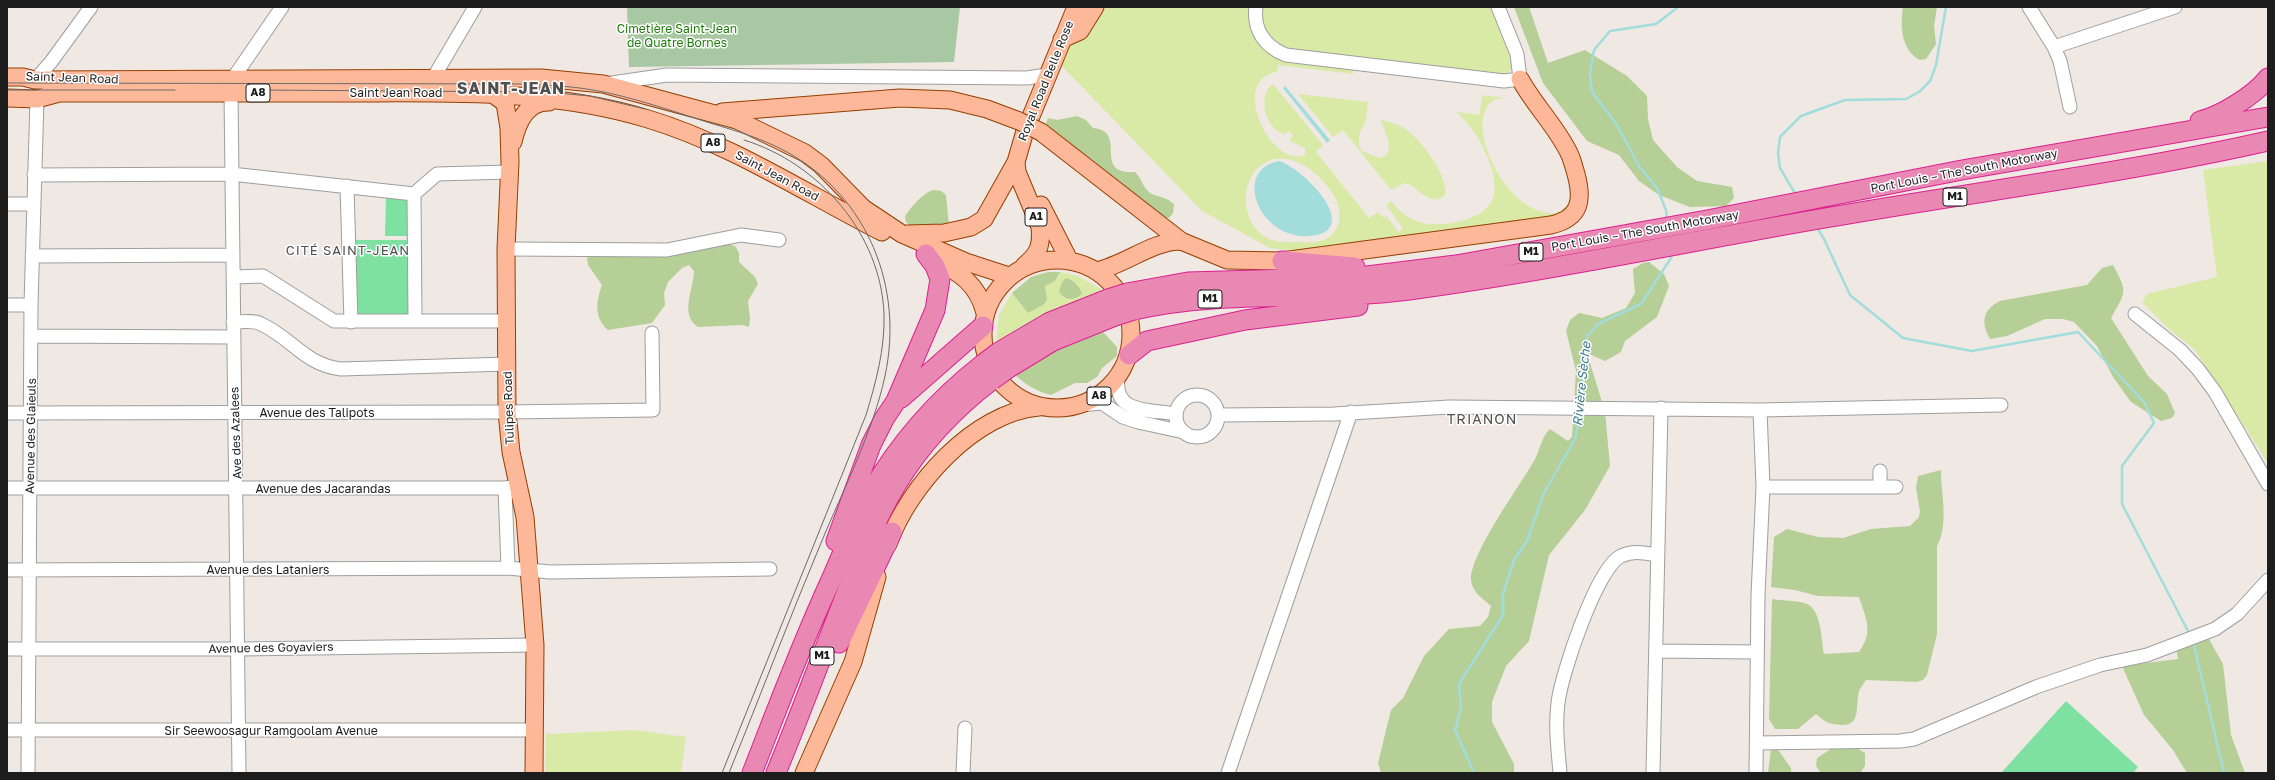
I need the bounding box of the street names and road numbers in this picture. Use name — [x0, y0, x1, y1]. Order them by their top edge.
street label: Royal Road Belle Rose — [1015, 19, 1077, 143]
street label: Saint Jean Road — [25, 69, 119, 87]
road number: A8 — [246, 84, 270, 102]
street label: Saint Jean Road — [350, 86, 442, 100]
road number: A8 — [701, 134, 725, 152]
street label: Port Louis – The South Motorway — [1869, 146, 2059, 196]
street label: Saint Jean Road — [733, 148, 821, 204]
road number: M1 — [1943, 188, 1967, 206]
street label: Port Louis – The South Motorway — [1550, 207, 1740, 255]
road number: A1 — [1025, 208, 1047, 226]
road number: M1 — [1519, 243, 1543, 261]
road number: M1 — [1198, 290, 1222, 308]
street label: Tulipes Road — [501, 371, 517, 445]
street label: Avenue des Glaieuls — [23, 378, 39, 494]
street label: Ave des Azalees — [227, 387, 245, 479]
road number: A8 — [1087, 387, 1111, 405]
street label: Avenue des Talipots — [260, 406, 374, 420]
street label: Avenue des Jacarandas — [255, 482, 391, 496]
street label: Avenue des Lataniers — [207, 563, 329, 577]
street label: Avenue des Goyaviers — [208, 640, 334, 656]
road number: M1 — [810, 647, 834, 665]
street label: Sir Seewoosagur Ramgoolam Avenue — [164, 724, 378, 738]

